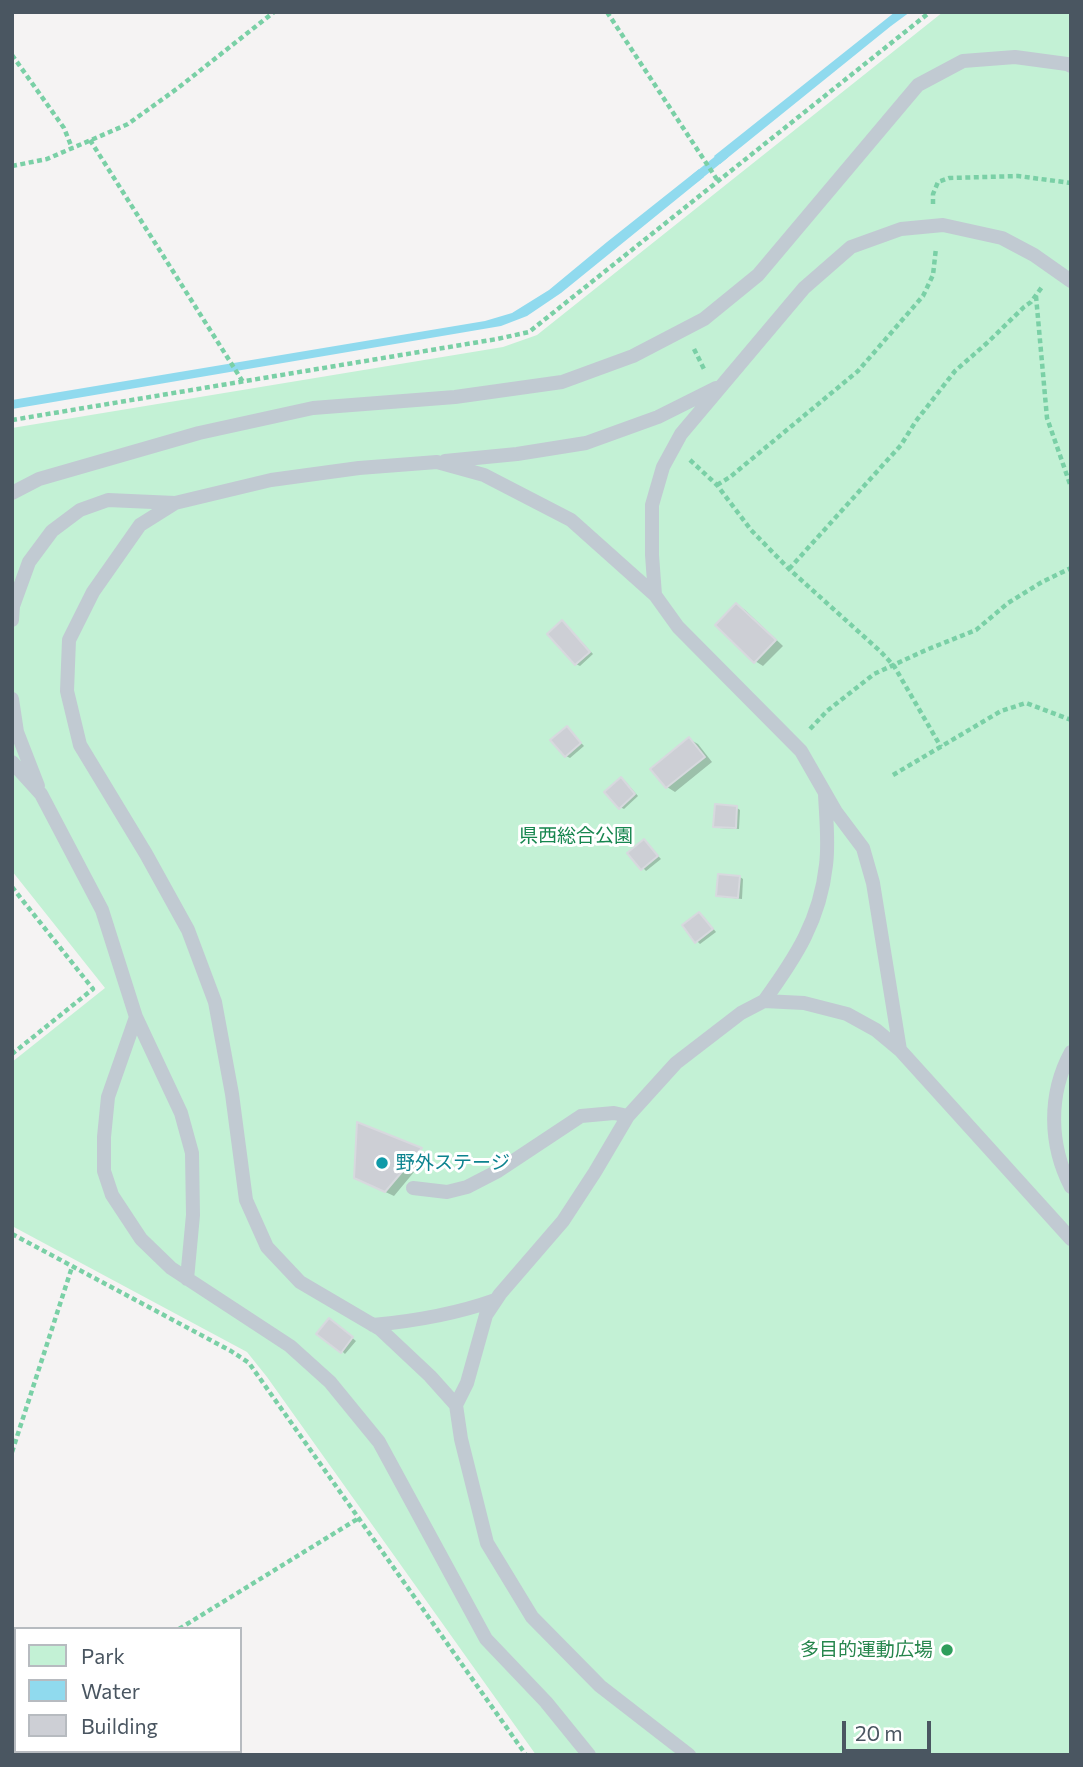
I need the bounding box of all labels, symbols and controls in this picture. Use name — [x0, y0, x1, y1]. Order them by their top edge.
park label: 県西総合公園 — [519, 825, 633, 847]
place label: 野外ステージ — [396, 1152, 510, 1174]
marker: 野外ステージ — [374, 1155, 390, 1171]
legend — [14, 1627, 242, 1753]
place label: 多目的運動広場 — [800, 1639, 933, 1661]
marker: 多目的運動広場 — [939, 1642, 955, 1658]
text: Park — [81, 1643, 125, 1668]
text: Water — [81, 1678, 140, 1703]
scale bar — [845, 1708, 934, 1752]
text: Building — [81, 1713, 158, 1738]
text: 20 m — [855, 1720, 903, 1745]

